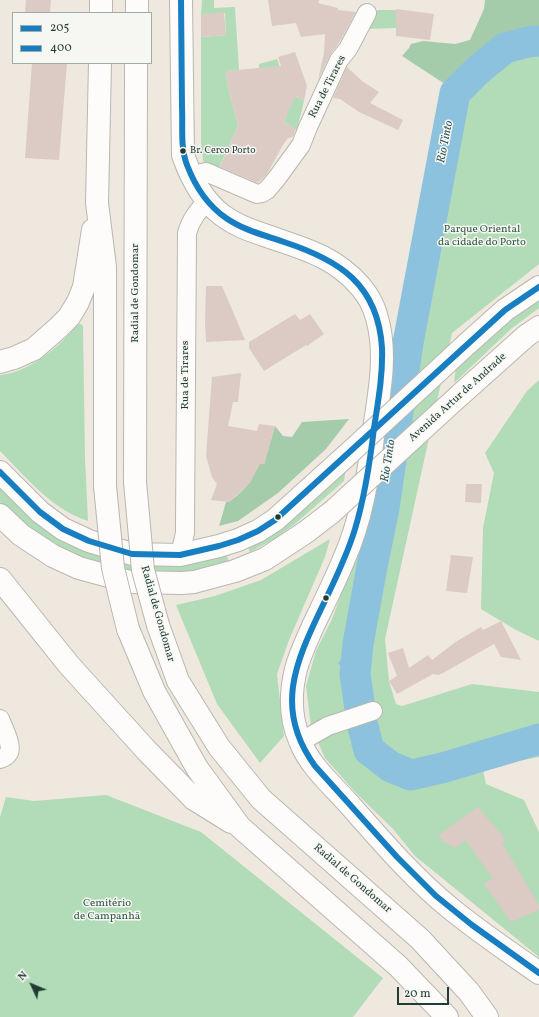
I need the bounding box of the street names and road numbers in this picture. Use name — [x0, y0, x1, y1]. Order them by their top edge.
street label: Rua de Tirares — [306, 53, 350, 121]
street label: Radial de Gondomar — [129, 243, 143, 343]
street label: Rua de Tirares — [179, 341, 193, 409]
street label: Avenida Artur de Andrade — [407, 351, 509, 445]
street label: Radial de Gondomar — [137, 564, 177, 664]
street label: Radial de Gondomar — [310, 841, 394, 917]

